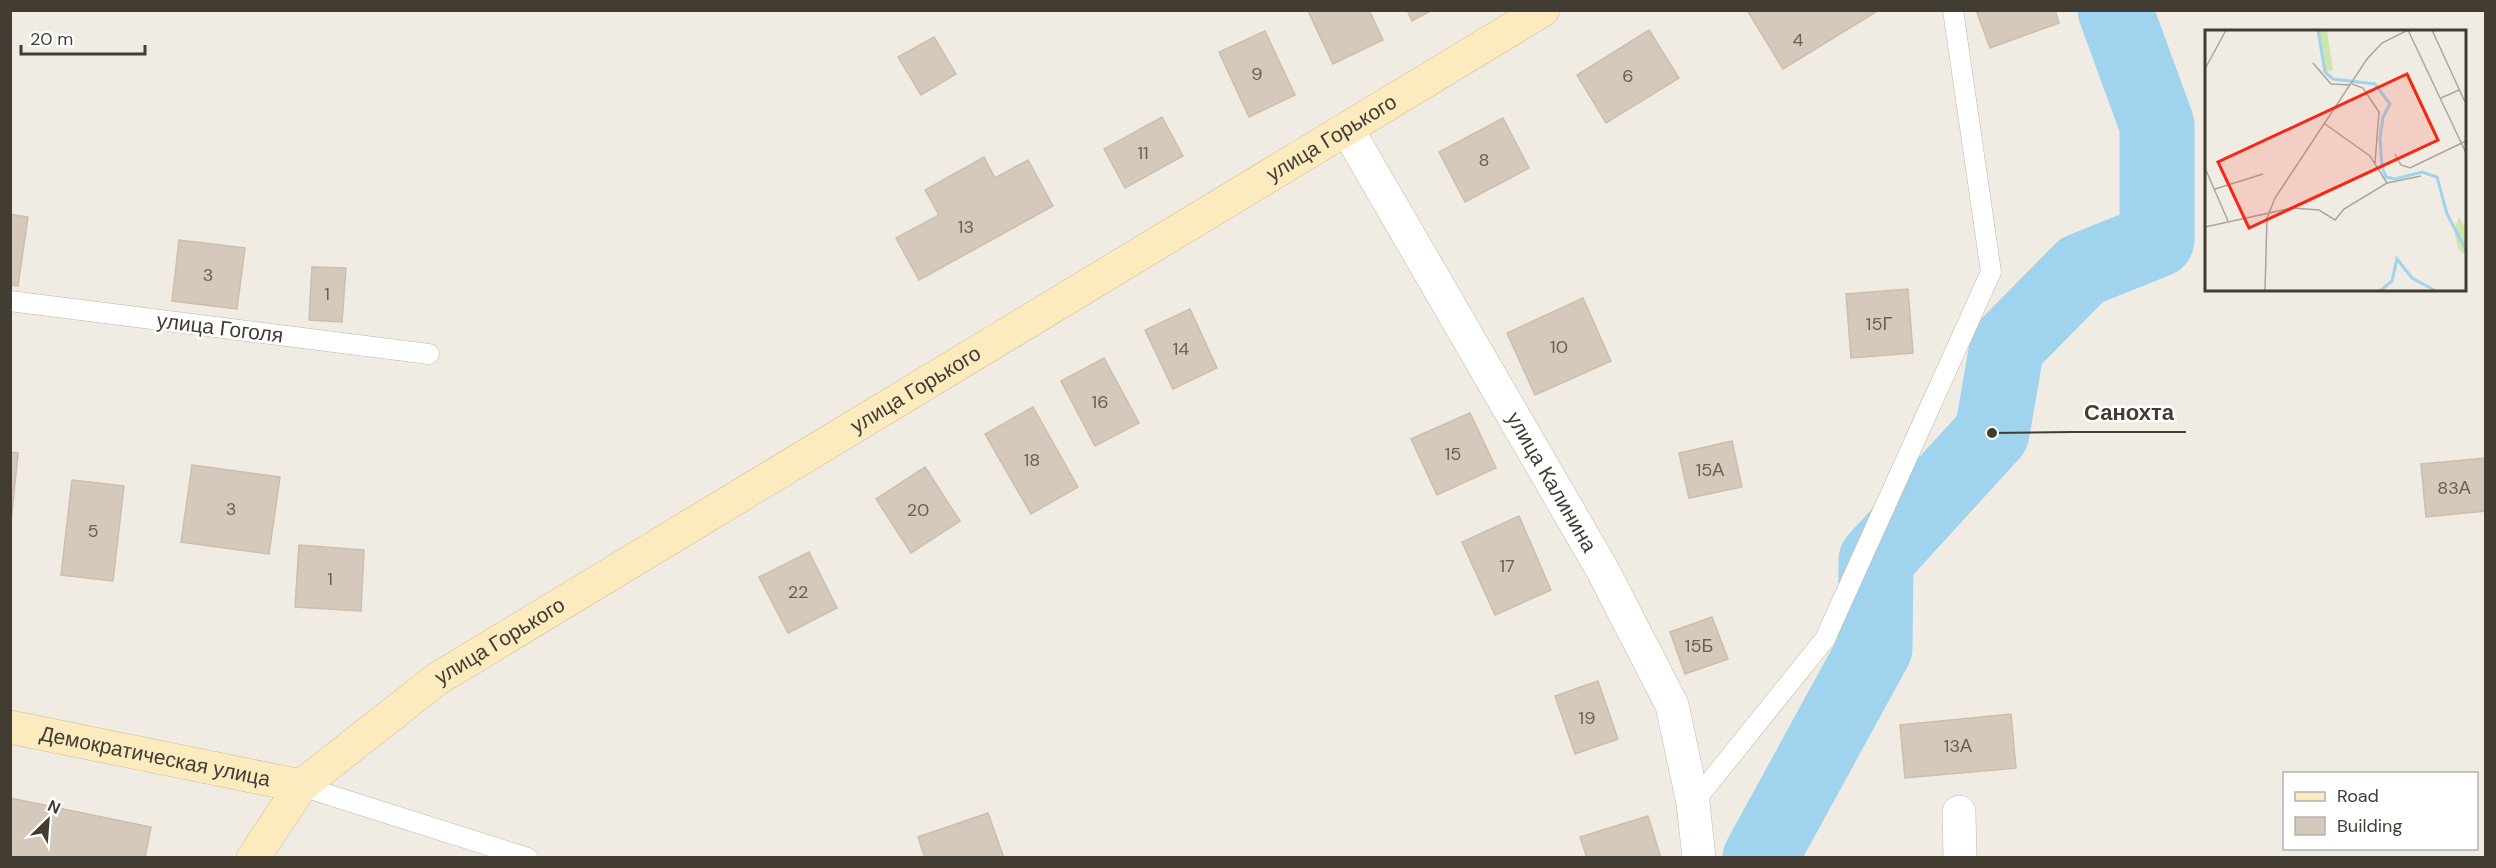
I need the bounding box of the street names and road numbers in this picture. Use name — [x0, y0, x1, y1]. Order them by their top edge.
street label: улица Горького — [1261, 88, 1402, 188]
street label: улица Гоголя — [155, 306, 285, 350]
street label: улица Горького — [845, 339, 986, 440]
street label: улица Калинина — [1500, 407, 1603, 558]
street label: улица Горького — [429, 591, 570, 691]
street label: Демократическая улица — [37, 719, 273, 794]

